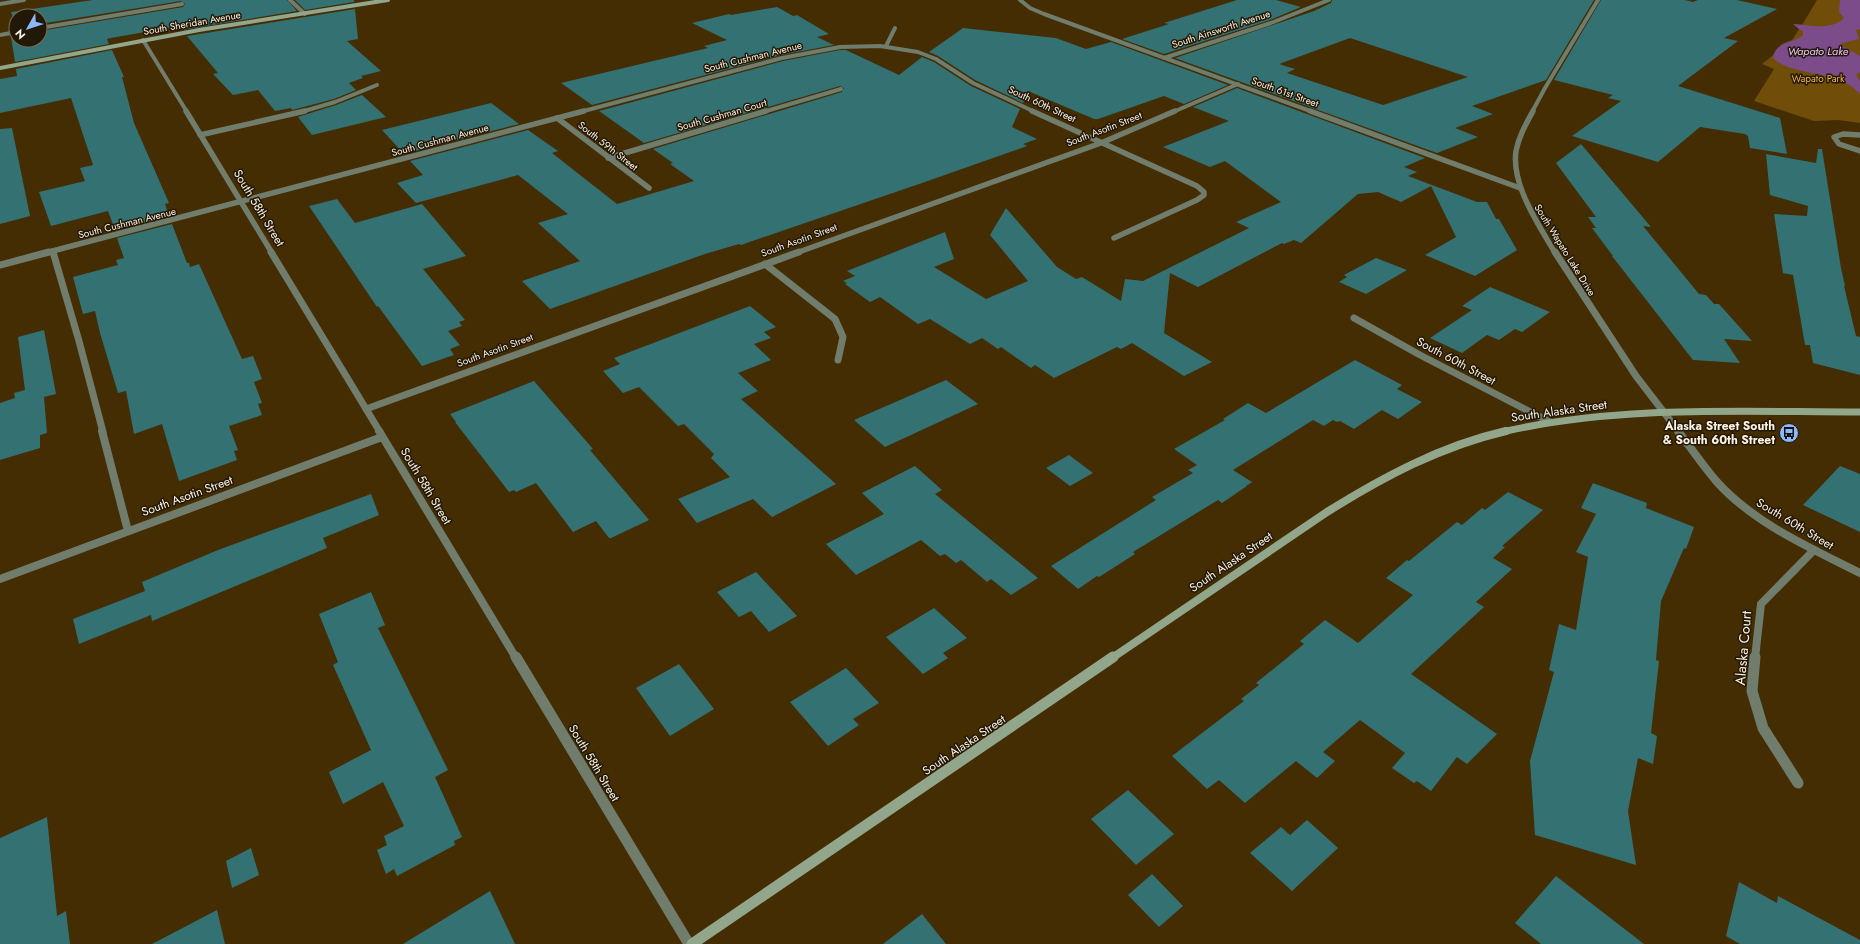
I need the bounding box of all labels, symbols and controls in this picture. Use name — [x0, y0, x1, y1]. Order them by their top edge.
street label: South Ainsworth Avenue — [1170, 6, 1272, 52]
street label: South Sheridan Avenue — [142, 7, 242, 39]
north arrow — [8, 8, 48, 48]
text: N — [11, 26, 29, 43]
street label: South Cushman Avenue — [703, 38, 803, 76]
water label: Wapato Lake — [1788, 43, 1849, 59]
park label: Wapato Park — [1792, 71, 1845, 86]
street label: South 61st Street — [1249, 73, 1321, 111]
street label: South 60th Street — [1006, 82, 1079, 126]
street label: South Cushman Court — [675, 95, 769, 135]
street label: South Asotin Street — [1064, 107, 1145, 150]
street label: South 59th Street — [575, 118, 642, 175]
street label: South Cushman Avenue — [390, 120, 490, 160]
street label: South 58th Street — [229, 166, 289, 250]
street label: South Wapato Lake Drive — [1531, 201, 1599, 299]
street label: South Cushman Avenue — [77, 204, 177, 242]
street label: South Asotin Street — [759, 219, 840, 261]
street label: South Asotin Street — [455, 329, 536, 371]
street label: South 60th Street — [1413, 332, 1499, 390]
street label: South Alaska Street — [1510, 395, 1608, 427]
place label: Alaska Street South & South 60th Street — [1663, 417, 1775, 449]
bus stop icon: Alaska Street South & South 60th Street — [1778, 422, 1800, 444]
street label: South 58th Street — [396, 444, 456, 528]
street label: South Asotin Street — [139, 471, 235, 521]
street label: South 60th Street — [1753, 494, 1837, 554]
street label: South Alaska Street — [1186, 527, 1276, 597]
street label: Alaska Court — [1730, 609, 1756, 686]
street label: South Alaska Street — [919, 710, 1009, 780]
street label: South 58th Street — [564, 721, 624, 805]

